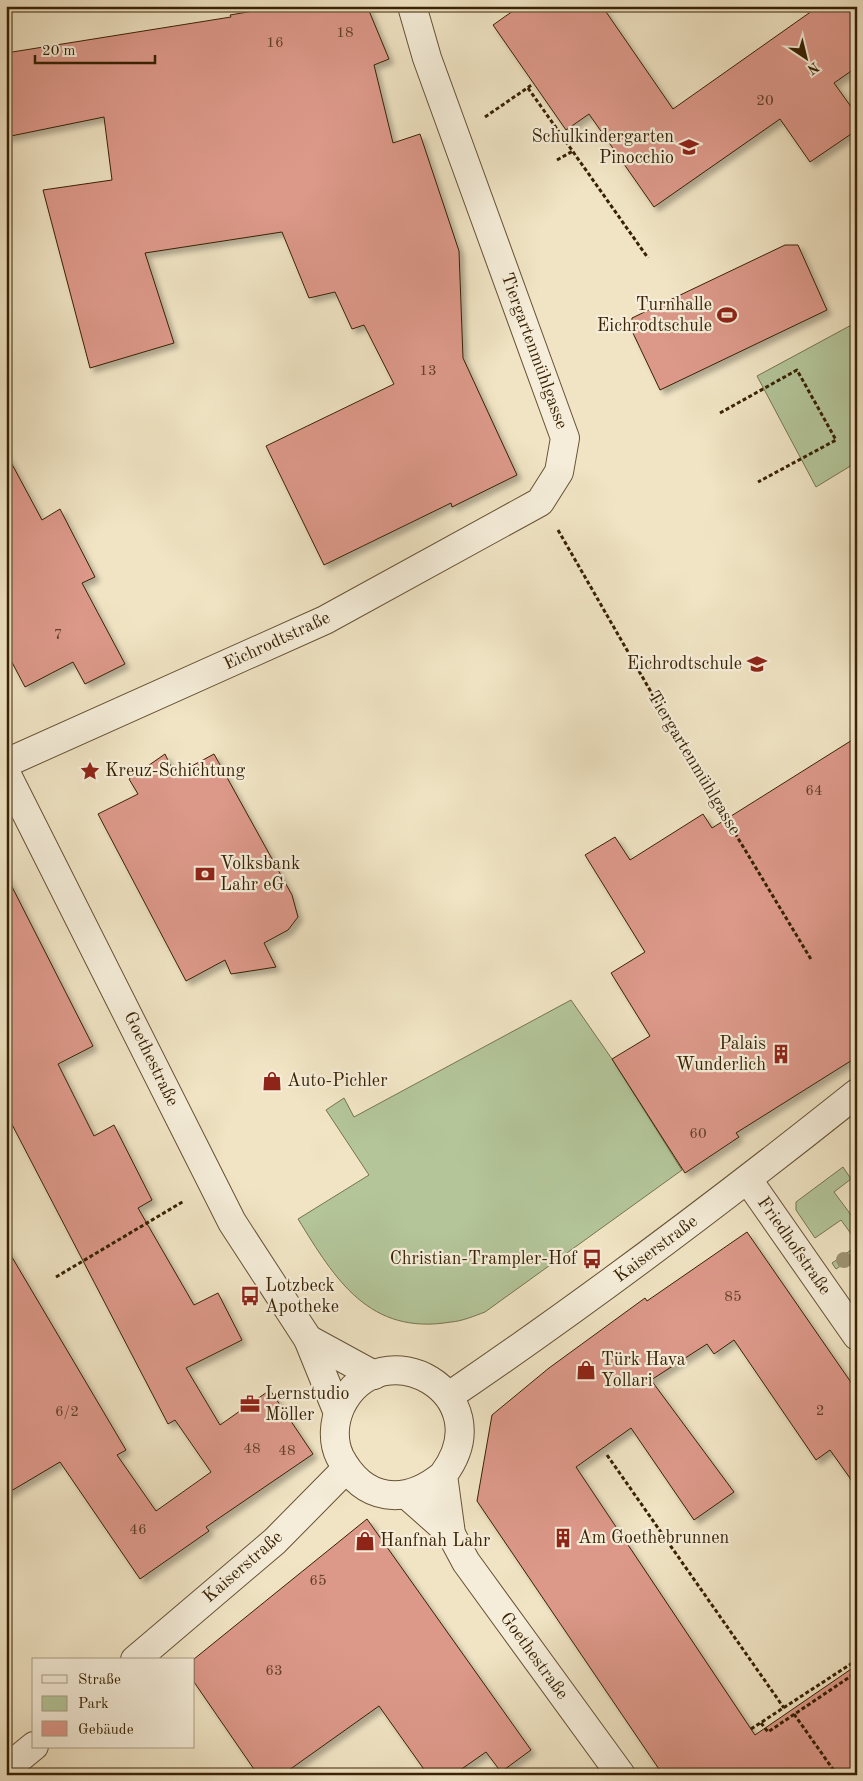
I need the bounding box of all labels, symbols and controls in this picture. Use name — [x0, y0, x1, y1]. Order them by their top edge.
house number: 18 — [336, 26, 354, 41]
scale bar — [35, 32, 155, 64]
north arrow — [780, 32, 830, 82]
house number: 16 — [266, 36, 284, 51]
text: 20 m — [42, 44, 76, 59]
text: N — [804, 59, 821, 77]
house number: 20 — [756, 94, 774, 109]
place label: Schulkindergarten Pinocchio — [531, 128, 674, 167]
school or university icon: Schulkindergarten Pinocchio — [678, 136, 700, 158]
street label: Tiergartenmühlgasse — [497, 271, 571, 431]
place label: Turnhalle Eichrodtschule — [597, 296, 712, 335]
sports icon: Turnhalle Eichrodtschule — [716, 304, 738, 326]
house number: 13 — [419, 364, 437, 379]
street label: Eichrodtstraße — [221, 609, 333, 673]
house number: 7 — [54, 628, 62, 643]
school or university icon: Eichrodtschule — [746, 653, 768, 675]
place label: Eichrodtschule — [627, 655, 742, 673]
street label: Tiergartenmühlgasse — [644, 688, 744, 838]
place icon: Kreuz-Schichtung — [79, 760, 101, 782]
place label: Kreuz-Schichtung — [105, 762, 245, 780]
house number: 64 — [805, 784, 823, 799]
place label: Volksbank Lahr eG — [220, 855, 300, 894]
bank icon: Volksbank Lahr eG — [194, 863, 216, 885]
street label: Goethestraße — [120, 1009, 182, 1109]
place label: Palais Wunderlich — [676, 1035, 766, 1074]
building icon: Palais Wunderlich — [770, 1043, 792, 1065]
shop icon: Auto-Pichler — [261, 1070, 283, 1092]
place label: Auto-Pichler — [287, 1072, 388, 1090]
house number: 60 — [689, 1127, 707, 1142]
street label: Friedhofstraße — [754, 1194, 834, 1298]
street label: Kaiserstraße — [611, 1212, 701, 1286]
bus stop icon: Christian-Trampler-Hof — [581, 1248, 603, 1270]
place label: Christian-Trampler-Hof — [390, 1250, 578, 1268]
place label: Lotzbeck Apotheke — [265, 1277, 339, 1316]
bus stop icon: Lotzbeck Apotheke — [239, 1285, 261, 1307]
house number: 85 — [724, 1290, 742, 1305]
place label: Türk Hava Yollari — [601, 1351, 686, 1390]
shop icon: Türk Hava Yollari — [575, 1359, 597, 1381]
place label: Lernstudio Möller — [265, 1385, 349, 1424]
office icon: Lernstudio Möller — [239, 1393, 261, 1415]
house number: 2 — [816, 1404, 824, 1419]
house number: 6/2 — [55, 1405, 79, 1420]
house number: 48 — [243, 1442, 261, 1457]
house number: 48 — [278, 1444, 296, 1459]
house number: 46 — [129, 1523, 147, 1538]
building icon: Am Goethebrunnen — [552, 1527, 574, 1549]
street label: Kaiserstraße — [200, 1528, 286, 1606]
place label: Am Goethebrunnen — [578, 1529, 730, 1547]
shop icon: Hanfnah Lahr — [354, 1530, 376, 1552]
place label: Hanfnah Lahr — [380, 1532, 491, 1550]
house number: 65 — [309, 1574, 327, 1589]
street label: Goethestraße — [497, 1609, 571, 1703]
legend — [32, 1658, 195, 1748]
house number: 63 — [265, 1664, 283, 1679]
text: Straße — [78, 1673, 121, 1688]
text: Park — [78, 1697, 109, 1712]
text: Gebäude — [78, 1723, 134, 1738]

